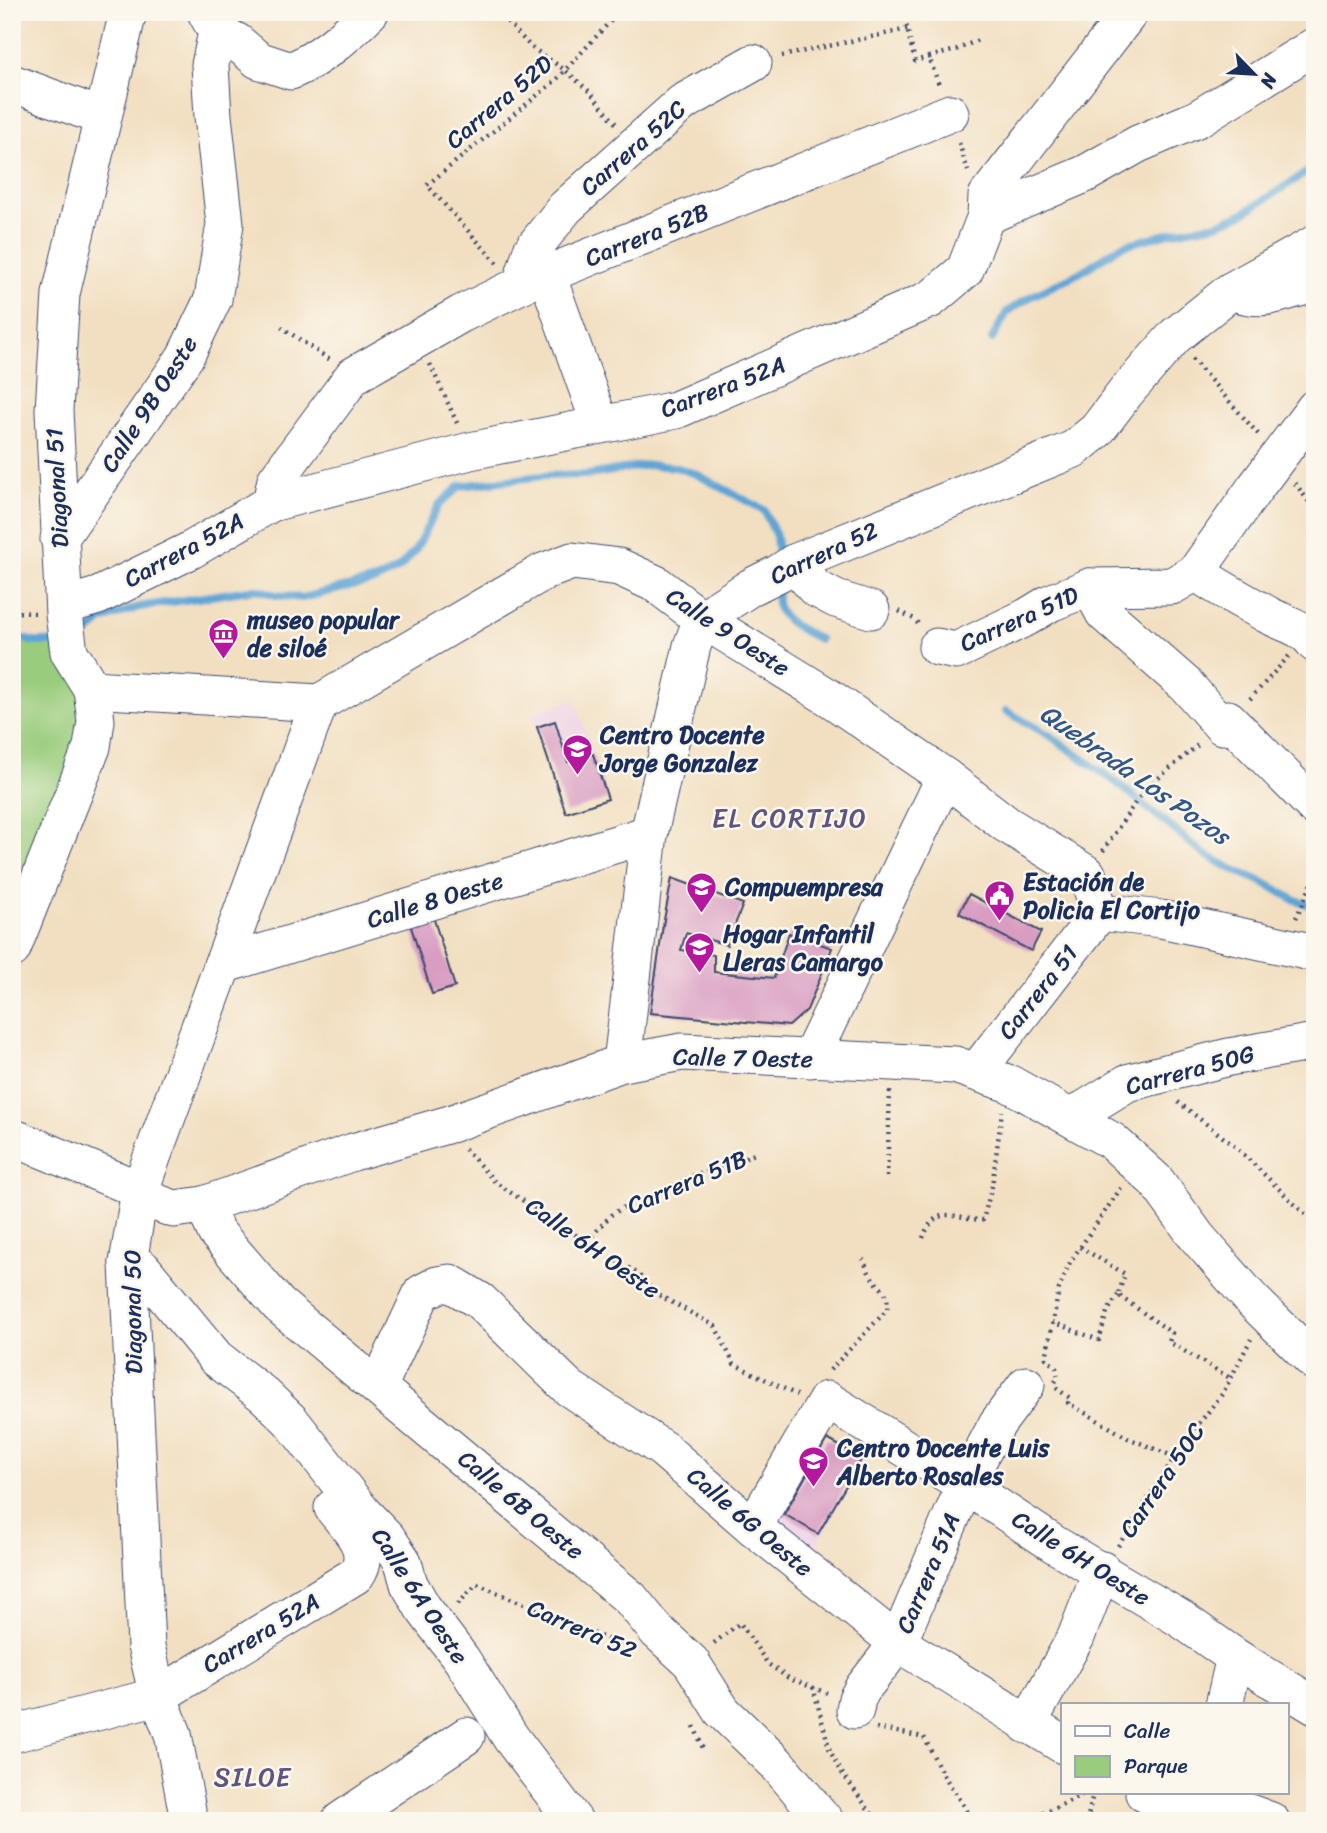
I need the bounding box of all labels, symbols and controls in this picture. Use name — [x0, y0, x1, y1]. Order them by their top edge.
north arrow — [1218, 38, 1288, 108]
street label: Carrera 52D — [436, 44, 563, 160]
text: N — [1251, 67, 1287, 95]
street label: Carrera 52C — [570, 89, 696, 207]
street label: Carrera 52B — [578, 191, 716, 279]
street label: Calle 9B Oeste — [89, 327, 209, 481]
street label: Carrera 52A — [654, 344, 792, 430]
street label: Diagonal 51 — [33, 427, 81, 549]
street label: Carrera 52A — [116, 501, 252, 599]
street label: Carrera 52 — [763, 509, 885, 596]
street label: Carrera 51D — [953, 574, 1086, 664]
street label: Calle 9 Oeste — [657, 576, 799, 688]
place label: museo popular de siloé — [246, 599, 401, 669]
museum icon: museo popular de siloé — [207, 617, 241, 661]
water label: Quebrada Los Pozos — [1030, 691, 1243, 859]
place label: Centro Docente Jorge Gonzalez — [598, 714, 765, 784]
school or university icon: Centro Docente Jorge Gonzalez — [560, 732, 594, 776]
district label: EL CORTIJO — [712, 795, 868, 841]
street label: Calle 8 Oeste — [361, 859, 509, 941]
place label: Estación de Policia El Cortijo — [1023, 861, 1201, 931]
place label: Compuempresa — [724, 866, 884, 908]
school or university icon: Compuempresa — [685, 870, 719, 914]
public building icon: Estación de Policia El Cortijo — [983, 879, 1017, 923]
place label: Hogar Infantil Lleras Camargo — [723, 913, 884, 983]
school or university icon: Hogar Infantil Lleras Camargo — [683, 931, 717, 975]
street label: Carrera 51 — [987, 935, 1089, 1049]
street label: Carrera 50G — [1121, 1033, 1259, 1107]
street label: Calle 7 Oeste — [673, 1036, 813, 1080]
street label: Carrera 51B — [620, 1138, 754, 1226]
street label: Calle 6H Oeste — [517, 1186, 669, 1310]
street label: Diagonal 50 — [111, 1249, 155, 1375]
street label: Carrera 50C — [1108, 1414, 1216, 1546]
place label: Centro Docente Luis Alberto Rosales — [836, 1427, 1050, 1497]
street label: Calle 6B Oeste — [448, 1439, 594, 1571]
school or university icon: Centro Docente Luis Alberto Rosales — [797, 1445, 831, 1489]
street label: Calle 6G Oeste — [677, 1456, 823, 1588]
street label: Calle 6H Oeste — [1003, 1499, 1159, 1617]
street label: Carrera 51A — [884, 1506, 972, 1640]
street label: Calle 6A Oeste — [360, 1519, 480, 1673]
street label: Carrera 52A — [194, 1581, 328, 1685]
street label: Carrera 52 — [521, 1587, 644, 1671]
legend — [1061, 1703, 1288, 1794]
text: Calle — [1124, 1712, 1171, 1750]
text: Parque — [1124, 1747, 1188, 1785]
district label: SILOE — [214, 1754, 292, 1800]

